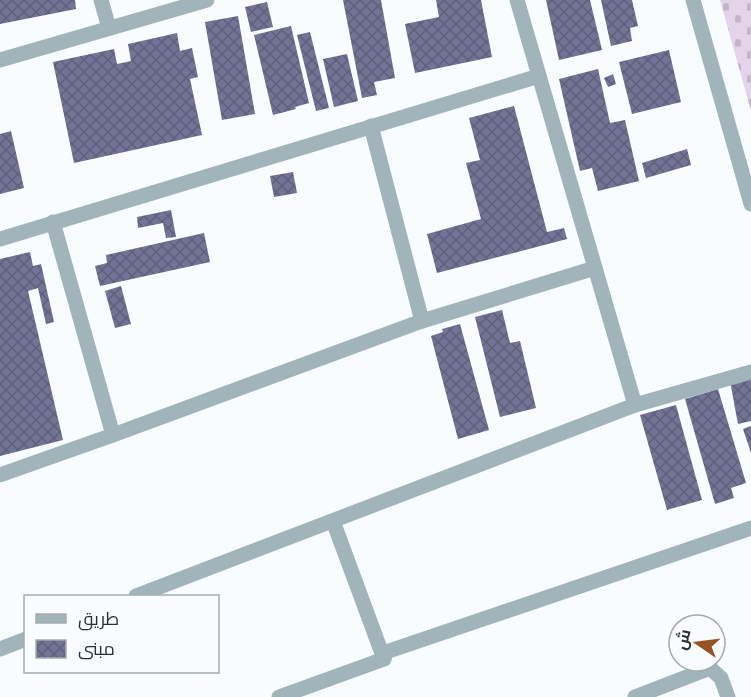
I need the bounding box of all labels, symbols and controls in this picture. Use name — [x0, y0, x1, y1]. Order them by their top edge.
legend — [24, 595, 219, 673]
text: طريق — [78, 606, 119, 631]
north arrow — [667, 613, 727, 673]
text: ش — [669, 627, 696, 652]
text: مبنى — [78, 636, 115, 660]

